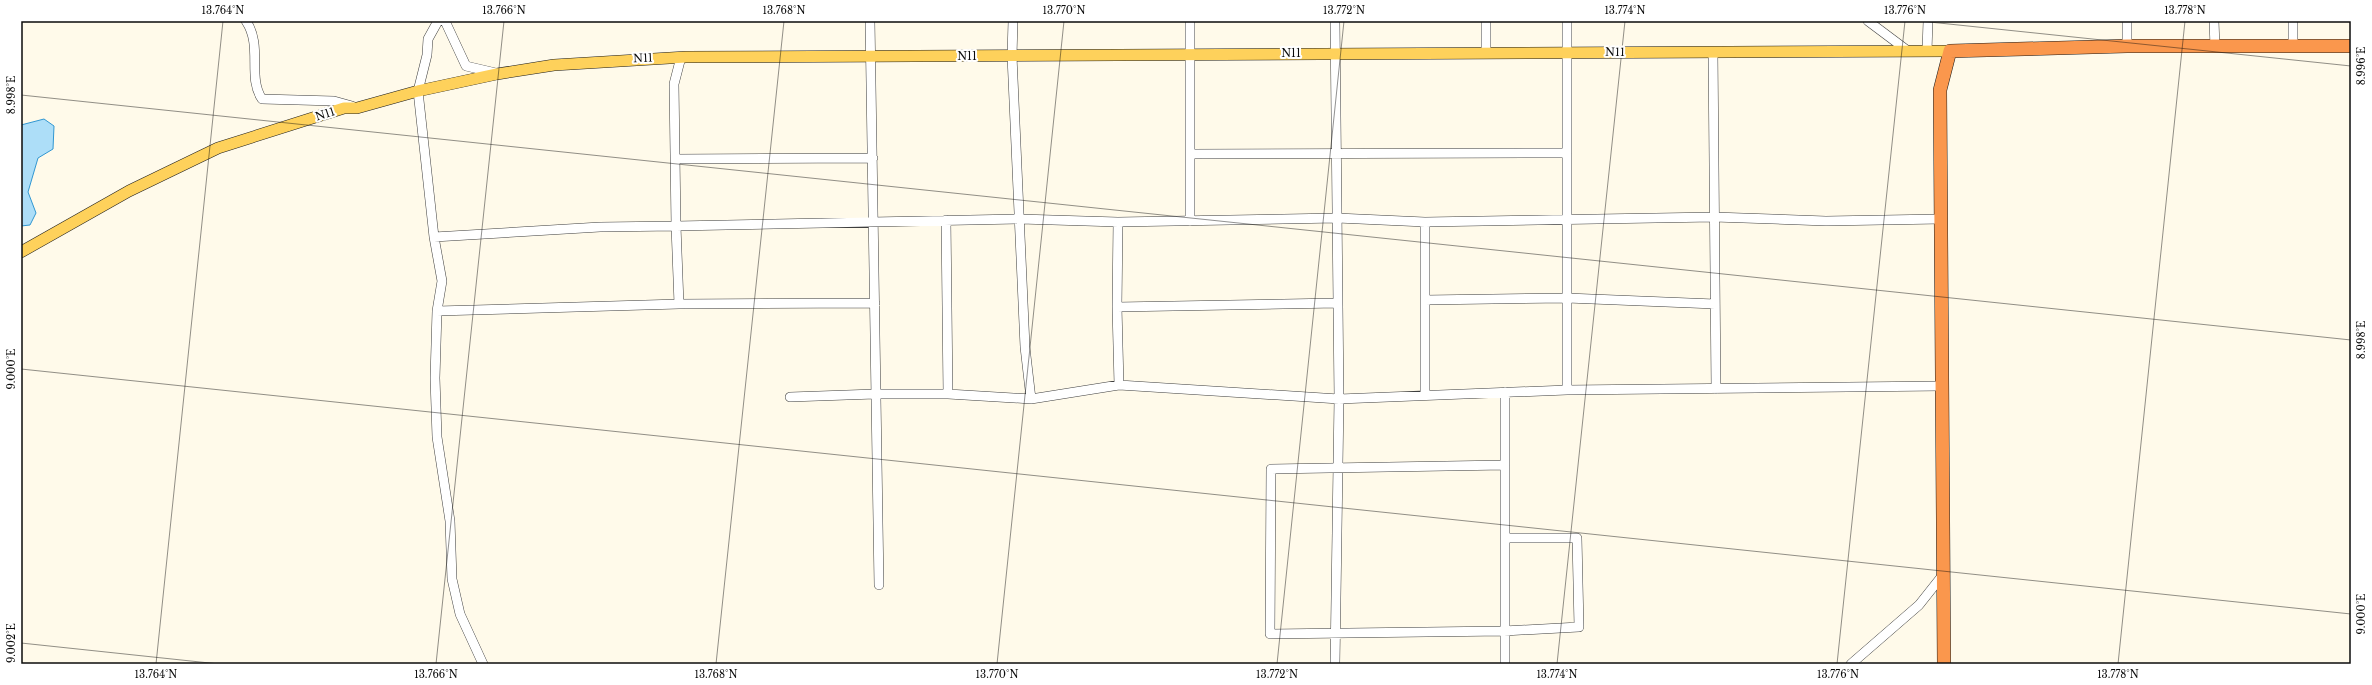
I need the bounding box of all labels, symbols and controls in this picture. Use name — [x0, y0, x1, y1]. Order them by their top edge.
text: 13.764°N — [202, 4, 244, 17]
text: 13.766°N — [482, 4, 526, 17]
text: 13.768°N — [762, 4, 806, 17]
text: 13.770°N — [1043, 4, 1085, 17]
text: 13.772°N — [1323, 4, 1365, 17]
text: 13.774°N — [1604, 4, 1646, 17]
text: 13.776°N — [1884, 4, 1926, 17]
text: 13.778°N — [2164, 4, 2206, 17]
street label: N11 — [1605, 45, 1625, 59]
street label: N11 — [1281, 46, 1301, 60]
text: 8.996°E — [2355, 47, 2368, 85]
street label: N11 — [957, 49, 977, 63]
street label: N11 — [633, 51, 653, 65]
text: 8.998°E — [5, 76, 18, 114]
street label: N11 — [313, 104, 337, 124]
text: 8.998°E — [2355, 321, 2368, 359]
text: 9.000°E — [5, 349, 18, 389]
text: 9.000°E — [2355, 594, 2368, 634]
text: 9.002°E — [5, 623, 18, 663]
text: 13.764°N — [135, 668, 177, 681]
text: 13.766°N — [414, 668, 458, 681]
text: 13.768°N — [694, 668, 738, 681]
text: 13.770°N — [976, 668, 1018, 681]
text: 13.772°N — [1256, 668, 1298, 681]
text: 13.774°N — [1536, 668, 1578, 681]
text: 13.776°N — [1817, 668, 1859, 681]
text: 13.778°N — [2097, 668, 2139, 681]

